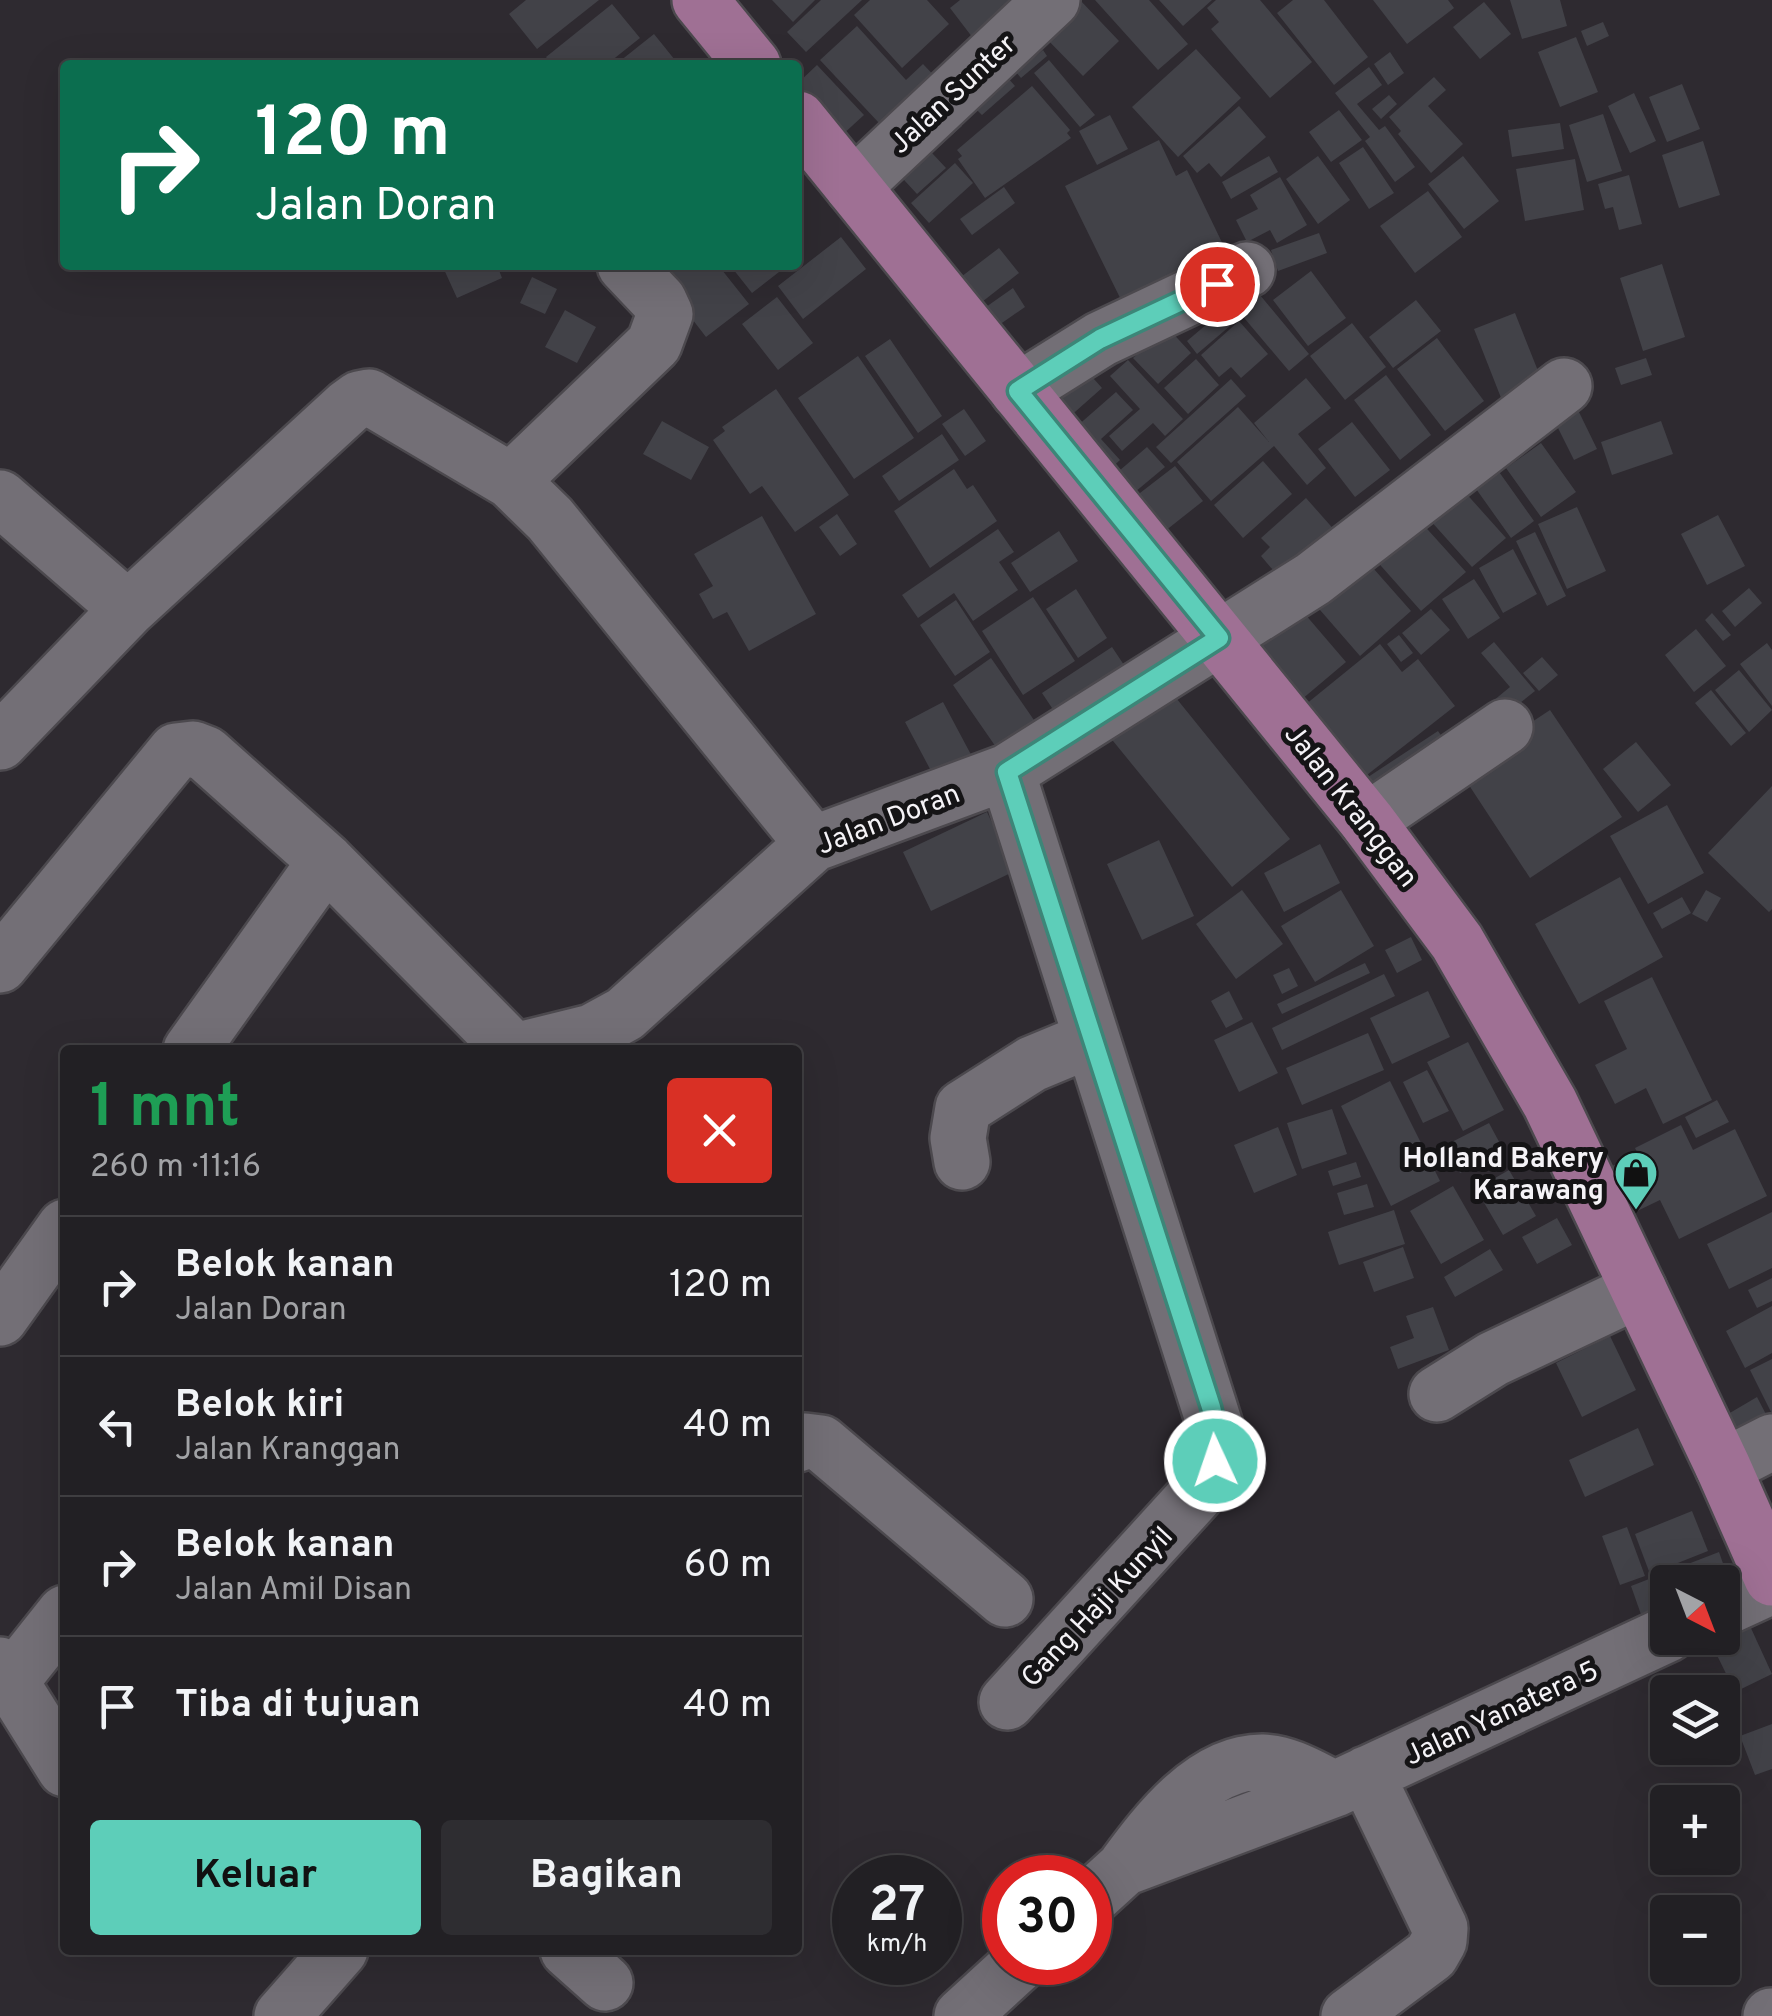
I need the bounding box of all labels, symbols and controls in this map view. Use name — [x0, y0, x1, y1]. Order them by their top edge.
street label: Jalan Sunter — [883, 28, 1025, 163]
text: 120 m — [255, 92, 451, 181]
icon: right — [90, 100, 220, 230]
text: Jalan Doran — [255, 179, 497, 236]
pin — [1175, 242, 1260, 327]
icon: arrive — [1190, 257, 1245, 312]
street label: Jalan Kranggan — [1275, 718, 1425, 896]
street label: Jalan Doran — [812, 777, 966, 865]
text: 1 mnt — [90, 1072, 240, 1148]
button: close — [667, 1078, 772, 1183]
place label: Holland Bakery Karawang — [1402, 1142, 1604, 1210]
text: 260 m · 11:16 — [90, 1148, 261, 1188]
shop icon: Holland Bakery Karawang — [1613, 1150, 1659, 1211]
text: Belok kanan — [175, 1242, 394, 1291]
icon: right — [90, 1259, 145, 1314]
text: 120 m — [669, 1262, 772, 1311]
text: Jalan Doran — [175, 1291, 347, 1331]
text: Belok kiri — [175, 1382, 344, 1431]
icon: left — [90, 1399, 145, 1454]
text: 40 m — [683, 1402, 772, 1451]
position arrow — [1163, 1409, 1267, 1513]
text: Jalan Kranggan — [175, 1431, 401, 1471]
street label: Gang Haji Kunyil — [1014, 1520, 1182, 1696]
text: Belok kanan — [175, 1522, 394, 1571]
icon: right — [90, 1539, 145, 1594]
text: 60 m — [684, 1542, 772, 1591]
north arrow — [1650, 1565, 1740, 1655]
map controls — [1650, 1565, 1740, 1985]
text: Jalan Amil Disan — [175, 1571, 412, 1611]
street label: Jalan Yanatera 5 — [1400, 1654, 1605, 1775]
button: layers — [1650, 1675, 1740, 1765]
icon: arrive — [90, 1679, 145, 1734]
text: Tiba di tujuan — [175, 1682, 421, 1731]
text: 40 m — [683, 1682, 772, 1731]
button: + — [1650, 1785, 1740, 1875]
button: Keluar — [90, 1820, 421, 1935]
button: Bagikan — [441, 1820, 772, 1935]
speed limit sign: 30 — [982, 1855, 1112, 1985]
text: 27 — [869, 1876, 925, 1939]
button: − — [1650, 1895, 1740, 1985]
text: km/h — [867, 1929, 927, 1961]

